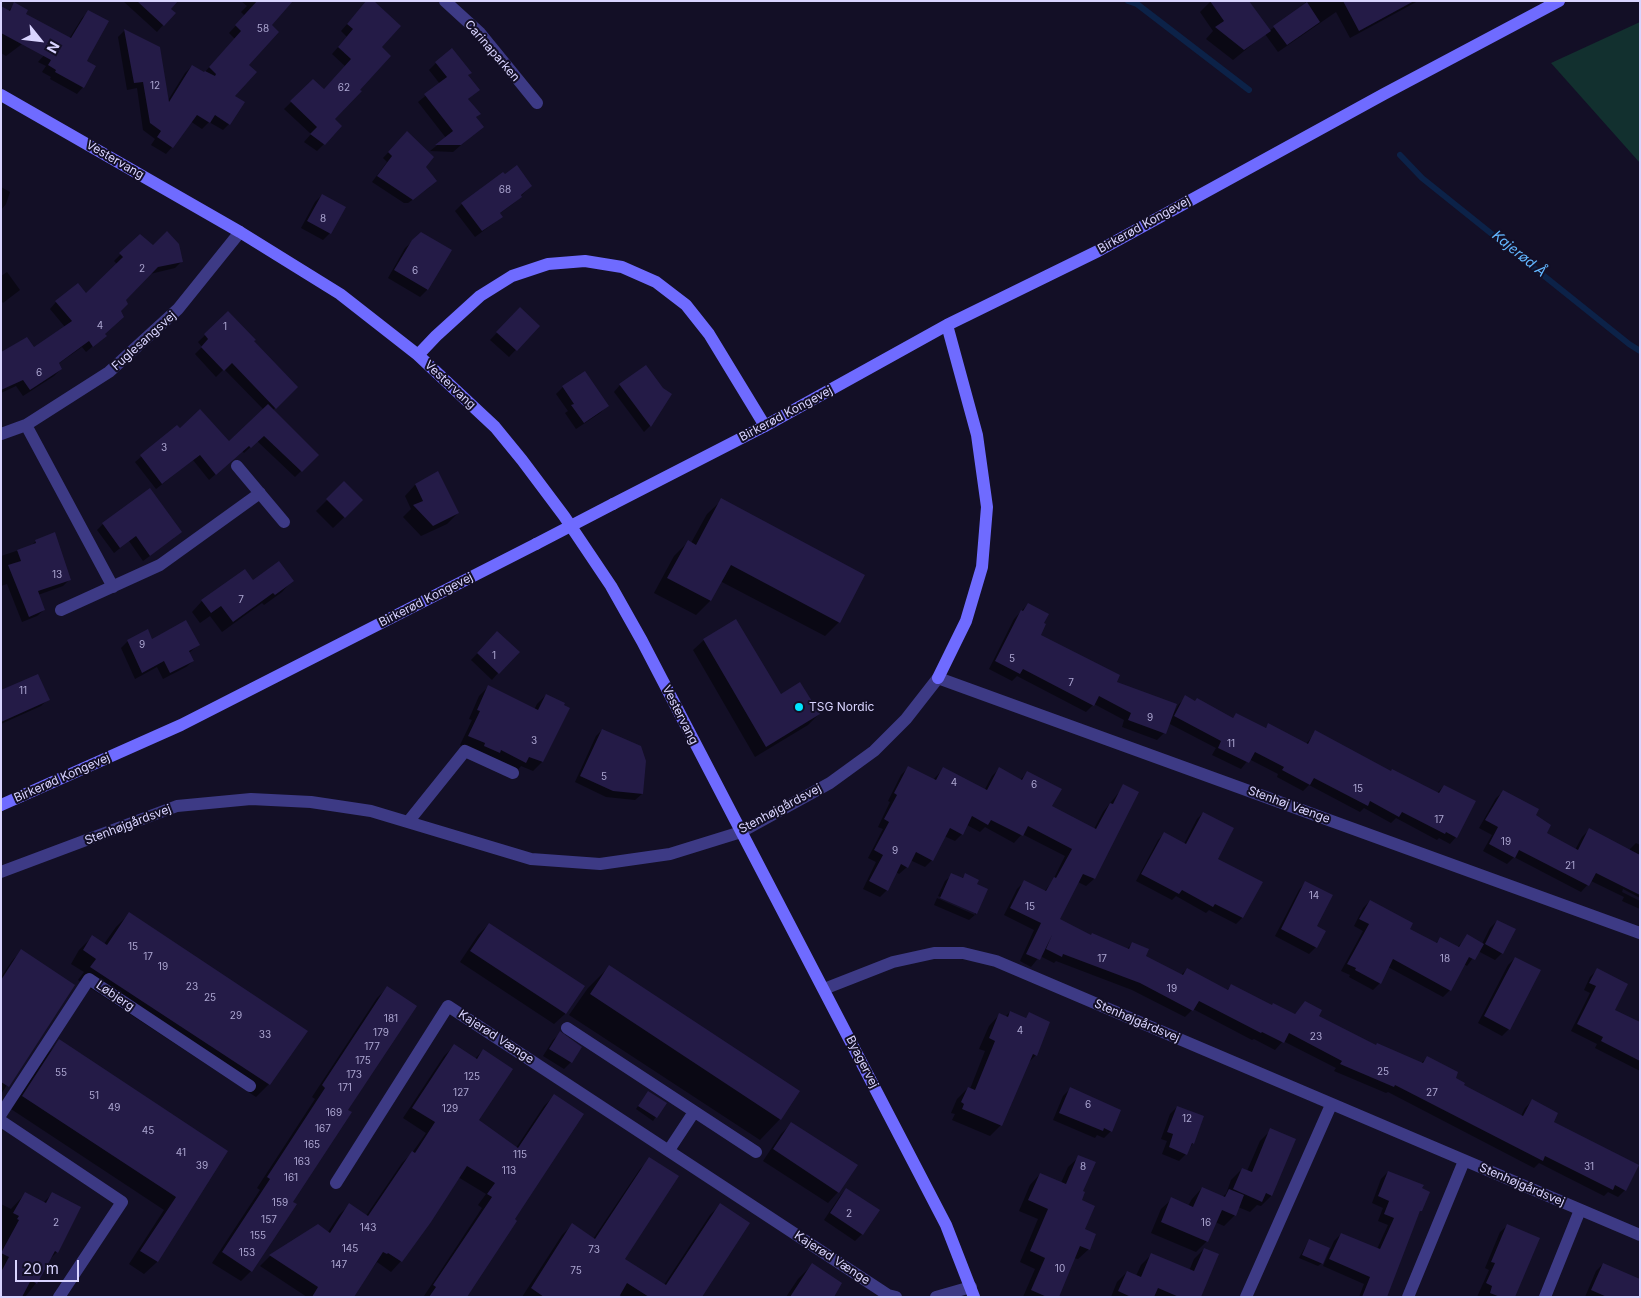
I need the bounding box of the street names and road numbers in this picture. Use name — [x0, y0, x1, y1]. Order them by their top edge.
street label: Carinaparken — [462, 18, 522, 84]
street label: Vestervang — [84, 138, 146, 182]
street label: Birkerød Kongevej — [1095, 194, 1193, 256]
street label: Fuglesangsvej — [109, 308, 179, 374]
street label: Vestervang — [422, 358, 478, 412]
street label: Birkerød Kongevej — [737, 383, 835, 445]
street label: Birkerød Kongevej — [377, 570, 475, 630]
street label: Vestervang — [659, 683, 701, 747]
street label: Birkerød Kongevej — [12, 750, 112, 806]
street label: Stenhøjgårdsvej — [736, 781, 824, 837]
street label: Stenhøj Vænge — [1246, 783, 1332, 827]
street label: Stenhøjgårdsvej — [83, 802, 173, 848]
street label: Løbjerg — [93, 978, 137, 1014]
street label: Stenhøjgårdsvej — [1092, 997, 1182, 1045]
street label: Kajerød Vænge — [456, 1007, 536, 1067]
street label: Byagervej — [843, 1033, 881, 1091]
street label: Stenhøjgårdsvej — [1477, 1161, 1567, 1209]
street label: Kajerød Vænge — [792, 1228, 872, 1288]

